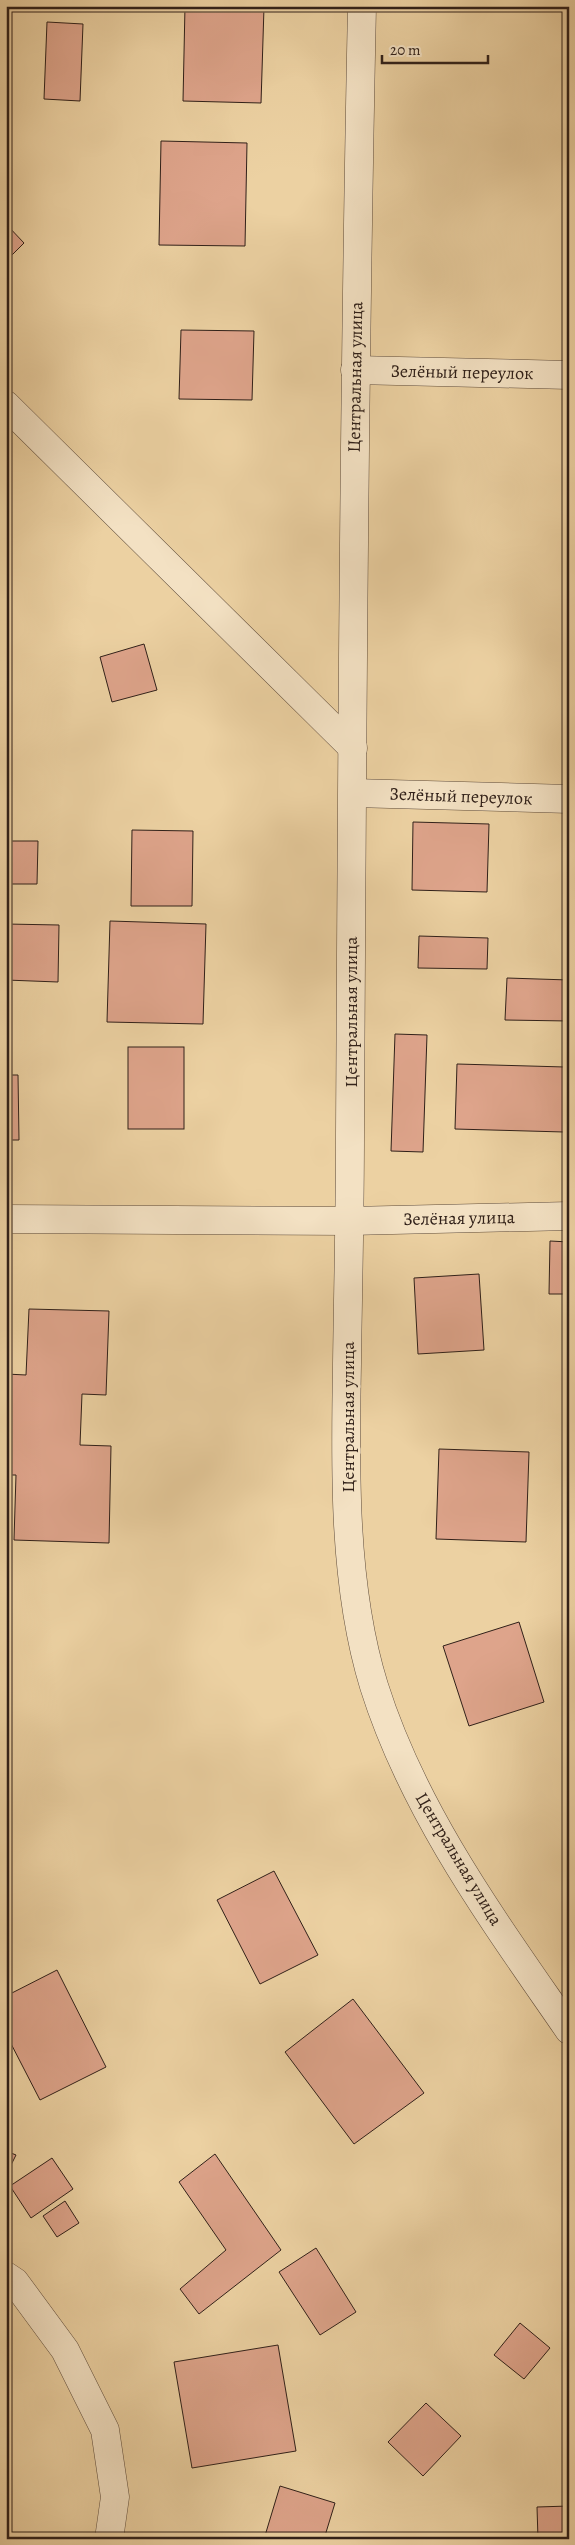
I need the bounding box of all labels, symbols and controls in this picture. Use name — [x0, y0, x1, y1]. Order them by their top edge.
scale bar — [382, 32, 489, 64]
text: 20 m — [390, 40, 421, 60]
street label: Центральная улица — [342, 301, 368, 453]
street label: Зелёный переулок — [390, 359, 534, 385]
street label: Зелёный переулок — [389, 782, 533, 810]
street label: Центральная улица — [339, 936, 363, 1088]
street label: Зелёная улица — [403, 1205, 516, 1231]
street label: Центральная улица — [336, 1341, 360, 1493]
street label: Центральная улица — [410, 1788, 509, 1931]

